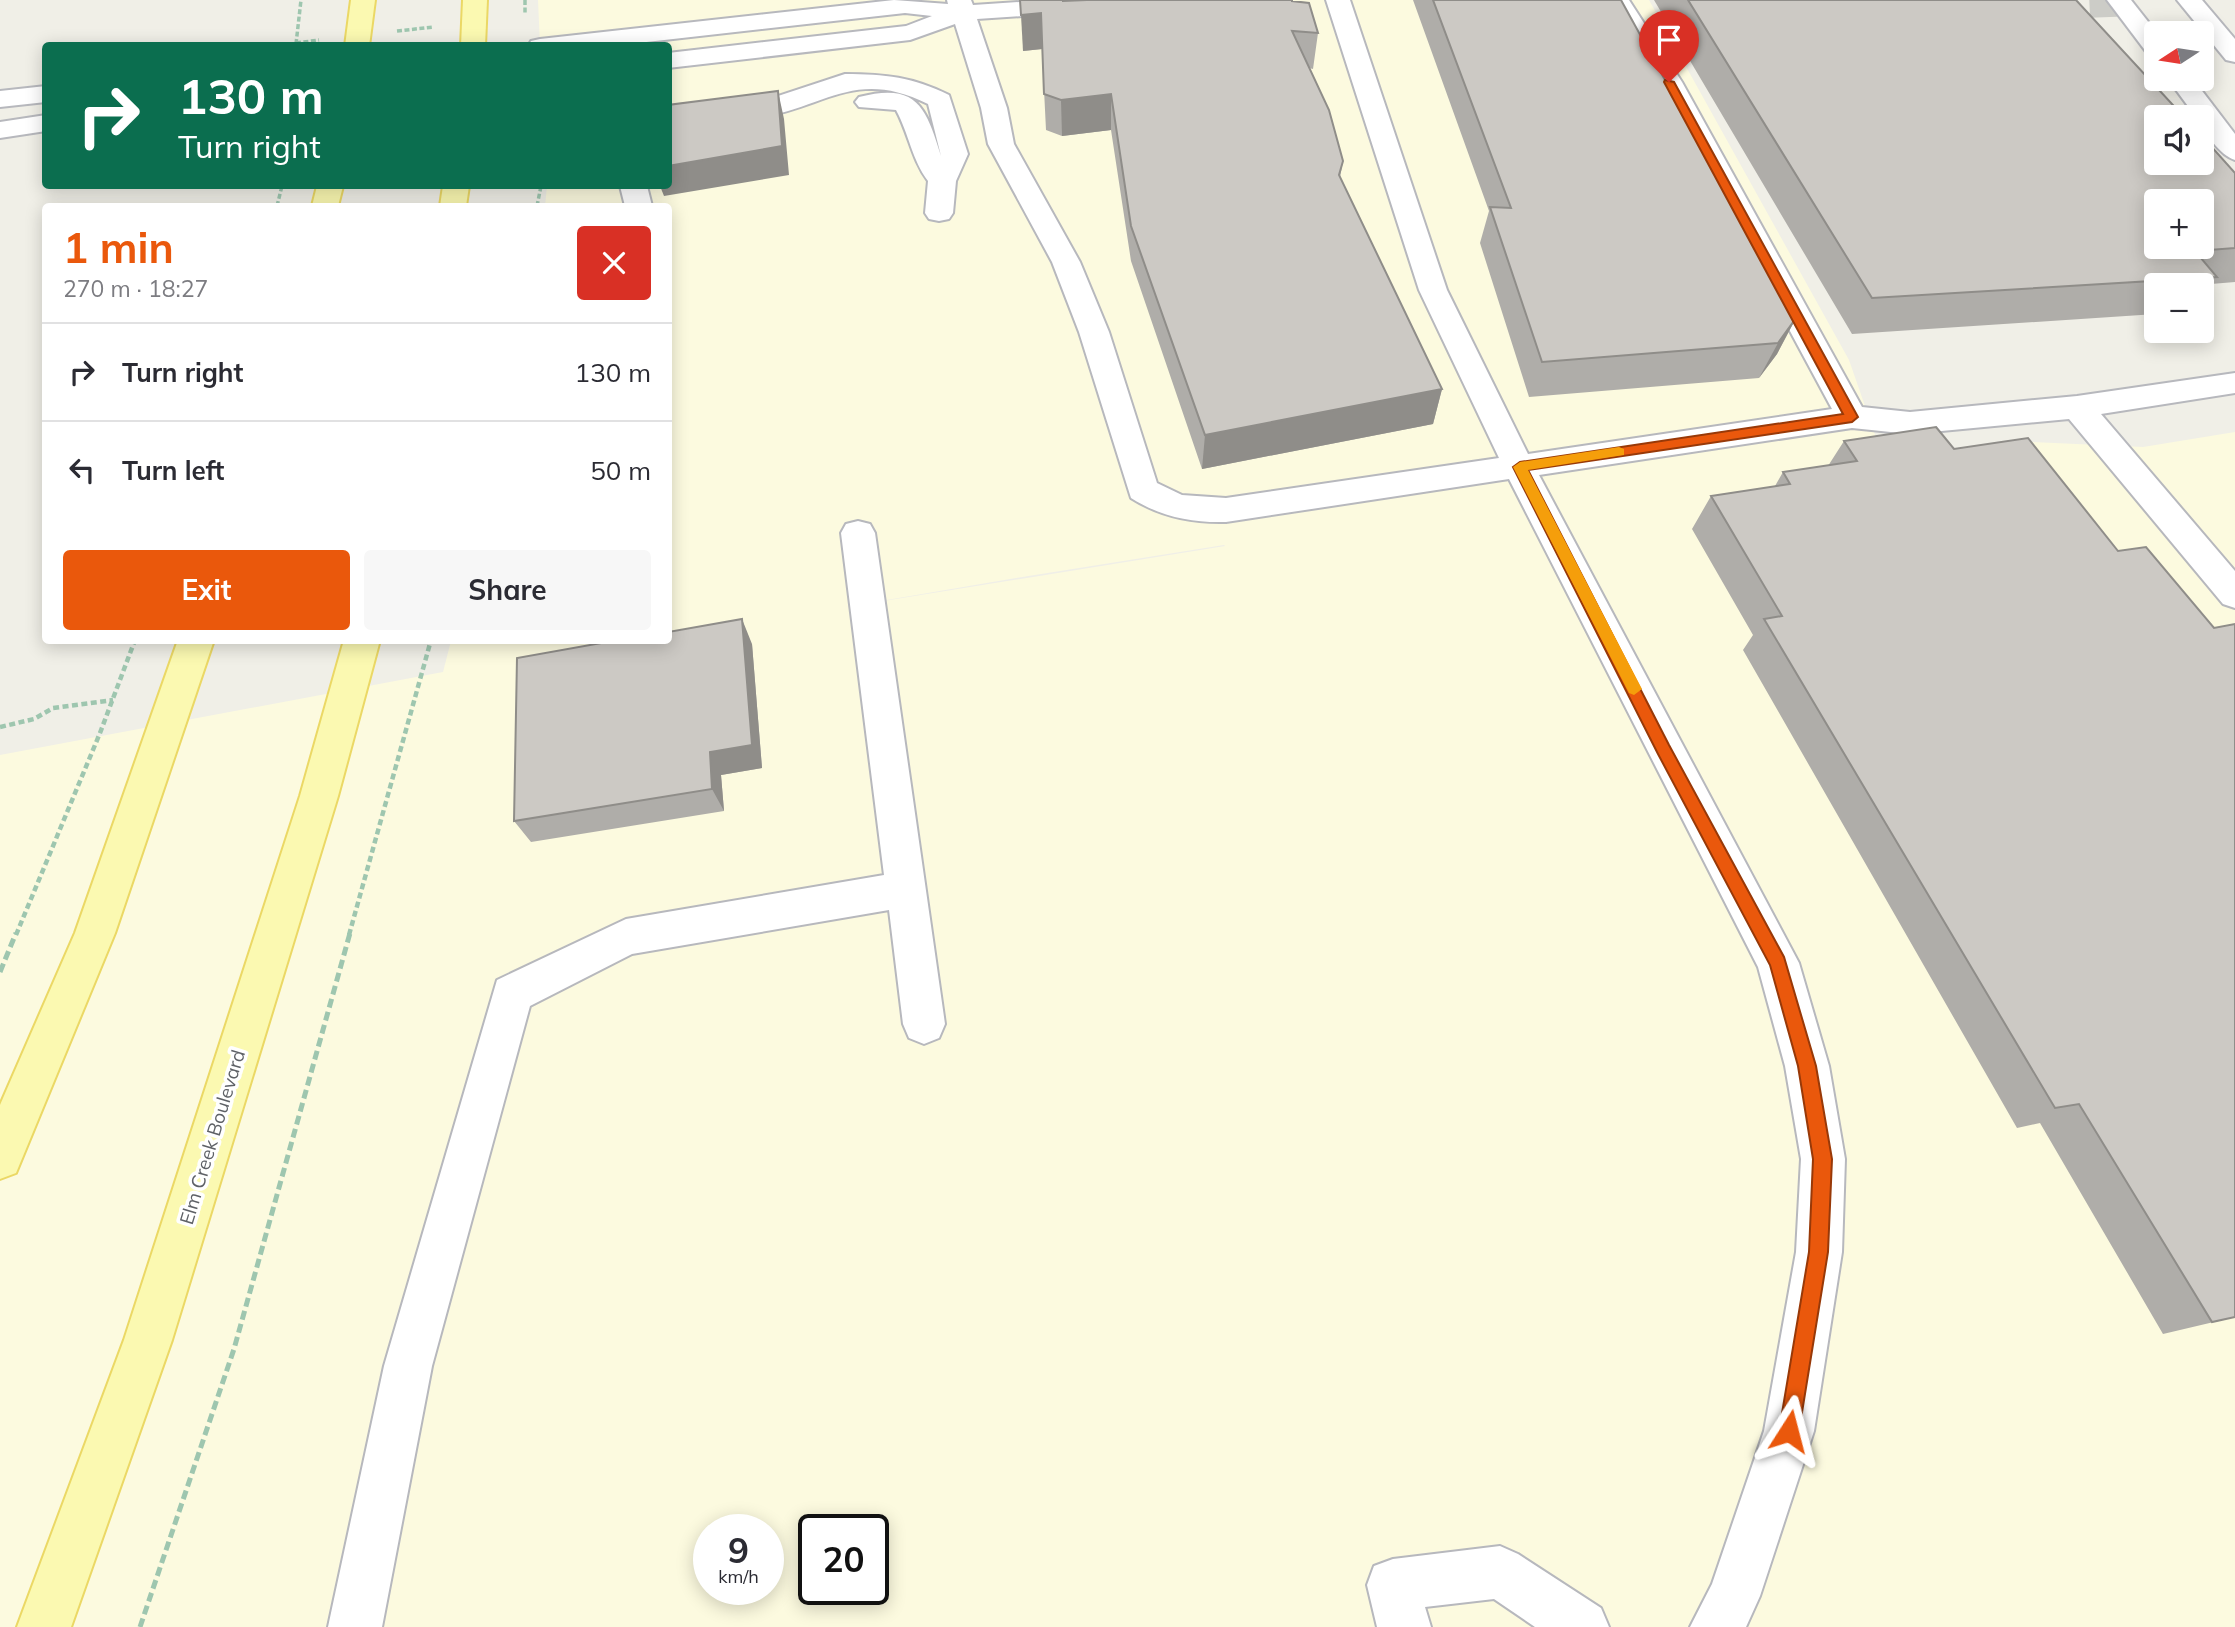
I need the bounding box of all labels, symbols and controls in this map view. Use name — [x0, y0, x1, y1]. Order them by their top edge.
pin — [1639, 10, 1699, 82]
icon: arrive — [1650, 21, 1688, 59]
north arrow — [2144, 21, 2214, 91]
map controls — [2144, 21, 2214, 343]
text: 130 m — [178, 65, 324, 126]
icon: right — [63, 70, 154, 161]
button: sound — [2144, 105, 2214, 175]
text: Turn right — [178, 126, 321, 166]
button: + — [2144, 189, 2214, 259]
text: 1 min — [63, 221, 174, 274]
button: close — [577, 226, 651, 300]
button: − — [2144, 273, 2214, 343]
text: 270 m · 18:27 — [63, 274, 208, 303]
icon: right — [63, 353, 101, 391]
text: Turn right — [122, 356, 243, 389]
text: 130 m — [575, 356, 651, 389]
icon: left — [63, 451, 101, 489]
text: Turn left — [122, 454, 224, 487]
text: 50 m — [590, 454, 651, 487]
button: Exit — [63, 550, 350, 630]
button: Share — [364, 550, 651, 630]
street label: Elm Creek Boulevard — [174, 1047, 250, 1227]
position arrow — [1752, 1394, 1826, 1468]
speed limit sign: 20 — [798, 1514, 889, 1605]
text: 9 — [728, 1528, 749, 1572]
text: km/h — [718, 1565, 759, 1588]

